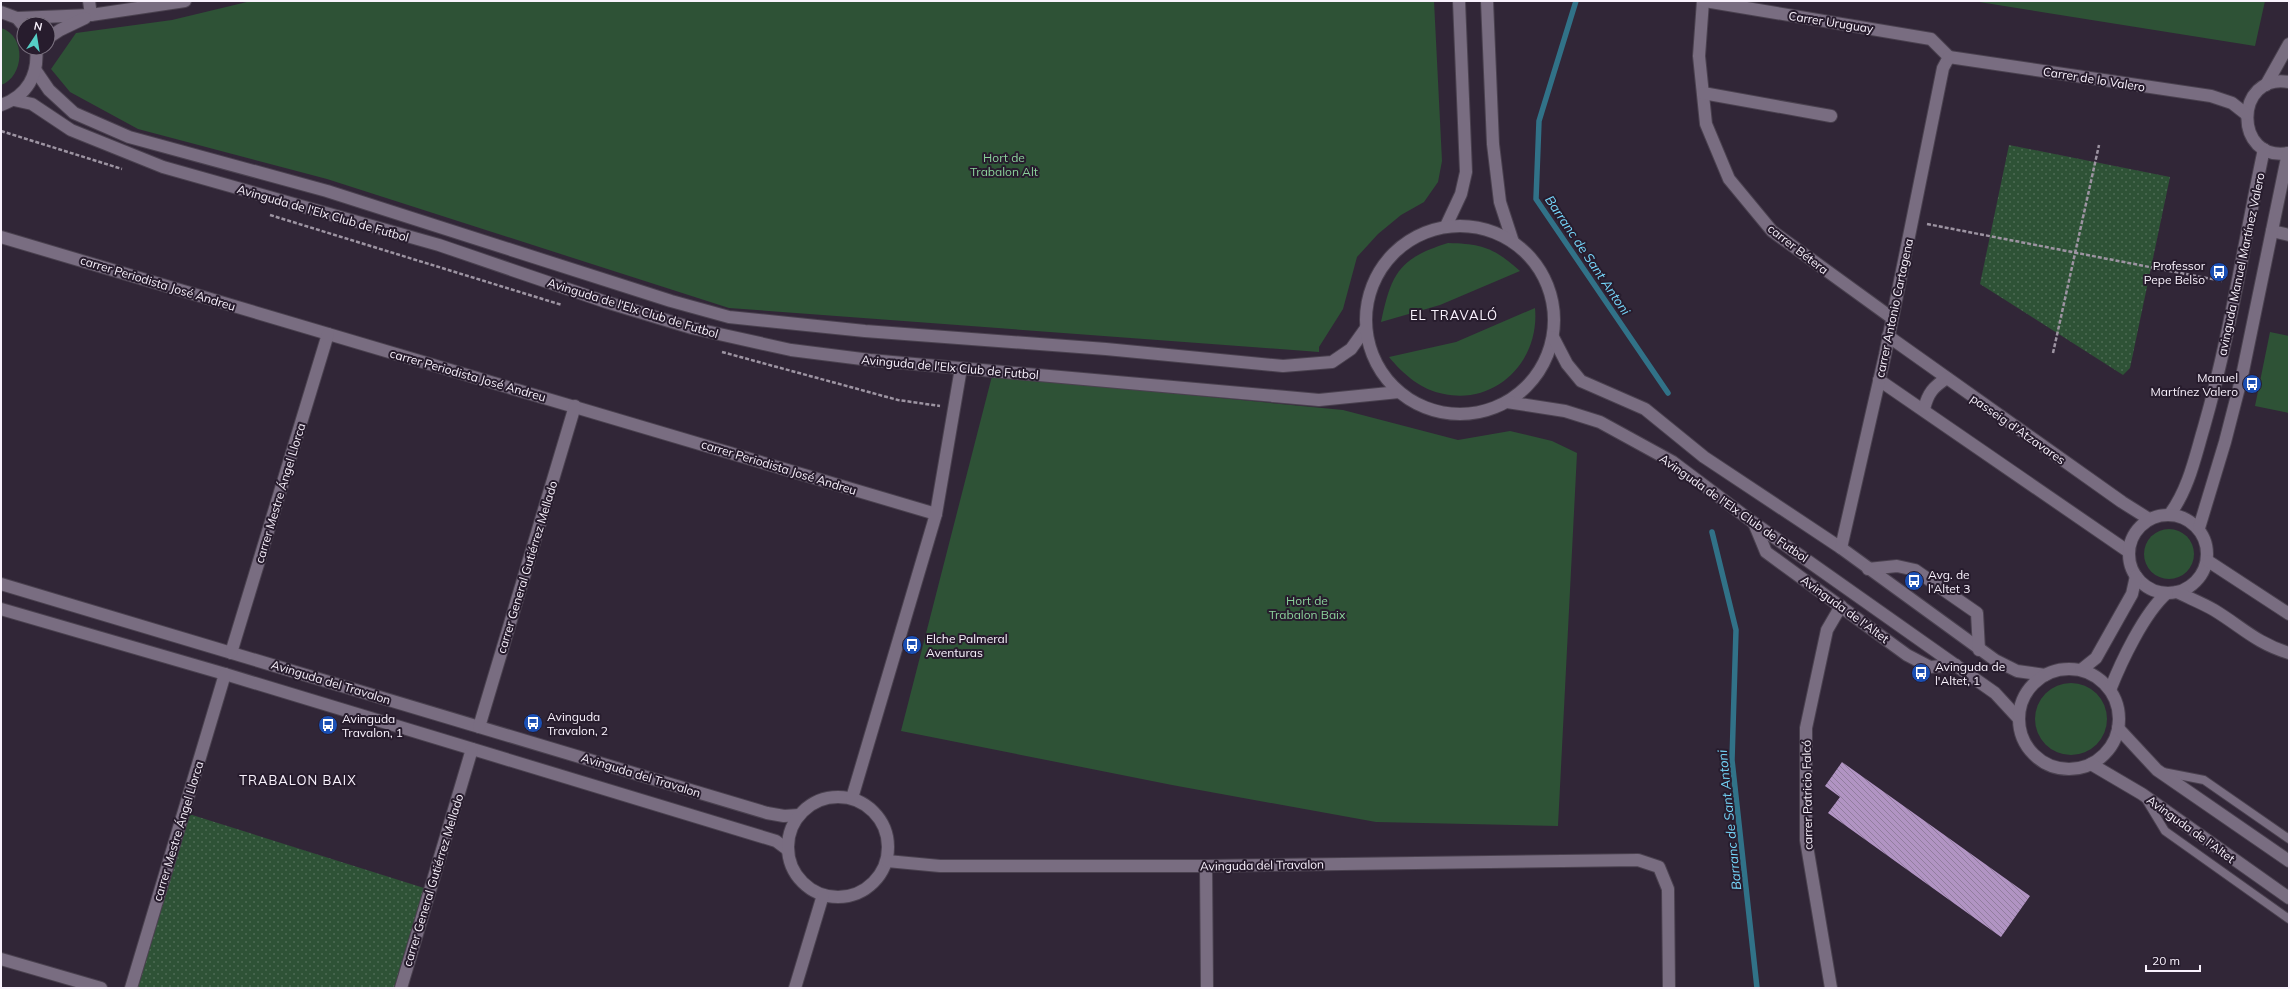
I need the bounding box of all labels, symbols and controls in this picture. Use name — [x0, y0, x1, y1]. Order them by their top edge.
street label: Carrer Uruguay — [1788, 8, 1875, 36]
north arrow — [16, 16, 56, 56]
text: N — [33, 19, 44, 34]
street label: Carrer de lo Valero — [2042, 64, 2146, 94]
park label: Hort de Trabalon Alt — [970, 150, 1038, 179]
street label: avinguda Manuel Martínez Valero — [2214, 171, 2268, 357]
street label: Avinguda de l'Elx Club de Futbol — [235, 181, 411, 245]
water label: Barranc de Sant Antoni — [1542, 192, 1634, 319]
street label: carrer Bétera — [1765, 221, 1831, 277]
street label: carrer Antonio Cartagena — [1872, 237, 1916, 379]
street label: carrer Periodista José Andreu — [79, 252, 237, 314]
place label: Professor Pepe Belso — [2144, 258, 2206, 287]
bus stop icon: Professor Pepe Belso — [2208, 261, 2230, 283]
street label: Avinguda de l'Elx Club de Futbol — [546, 275, 720, 341]
district label: EL TRAVALÓ — [1410, 307, 1498, 323]
street label: carrer Periodista José Andreu — [388, 346, 548, 404]
street label: Avinguda de l'Elx Club de Futbol — [861, 352, 1039, 382]
place label: Manuel Martínez Valero — [2150, 370, 2238, 399]
bus stop icon: Manuel Martínez Valero — [2241, 373, 2263, 395]
street label: passeig d'Atzavares — [1968, 391, 2068, 467]
street label: carrer Mestre Ángel Llorca — [252, 421, 308, 565]
street label: carrer Periodista José Andreu — [700, 436, 858, 498]
street label: Avinguda de l'Elx Club de Futbol — [1657, 451, 1811, 565]
street label: carrer General Gutiérrez Mellado — [494, 479, 560, 655]
place label: Avg. de l'Altet 3 — [1928, 567, 1970, 596]
bus stop icon: Avg. de l'Altet 3 — [1903, 570, 1925, 592]
street label: Avinguda de l'Altet — [1798, 572, 1892, 646]
park label: Hort de Trabalon Baix — [1269, 593, 1346, 622]
place label: Elche Palmeral Aventuras — [926, 631, 1008, 660]
bus stop icon: Elche Palmeral Aventuras — [901, 634, 923, 656]
street label: Avinguda del Travalon — [269, 657, 393, 707]
place label: Avinguda de l'Altet, 1 — [1935, 659, 2005, 688]
bus stop icon: Avinguda de l'Altet, 1 — [1910, 662, 1932, 684]
place label: Avinguda Travalon, 2 — [547, 709, 608, 738]
place label: Avinguda Travalon, 1 — [342, 711, 403, 740]
bus stop icon: Avinguda Travalon, 2 — [522, 712, 544, 734]
bus stop icon: Avinguda Travalon, 1 — [317, 714, 339, 736]
street label: carrer Patricio Falcó — [1799, 740, 1815, 850]
water label: Barranc de Sant Antoni — [1714, 748, 1744, 891]
street label: Avinguda del Travalon — [579, 750, 703, 800]
street label: carrer Mestre Ángel Llorca — [150, 759, 206, 903]
district label: TRABALON BAIX — [239, 772, 357, 788]
street label: carrer General Gutiérrez Mellado — [400, 792, 466, 968]
street label: Avinguda de l'Altet — [2144, 792, 2238, 866]
street label: Avinguda del Travalon — [1200, 856, 1324, 874]
scale bar — [2146, 947, 2200, 973]
text: 20 m — [2152, 953, 2180, 968]

